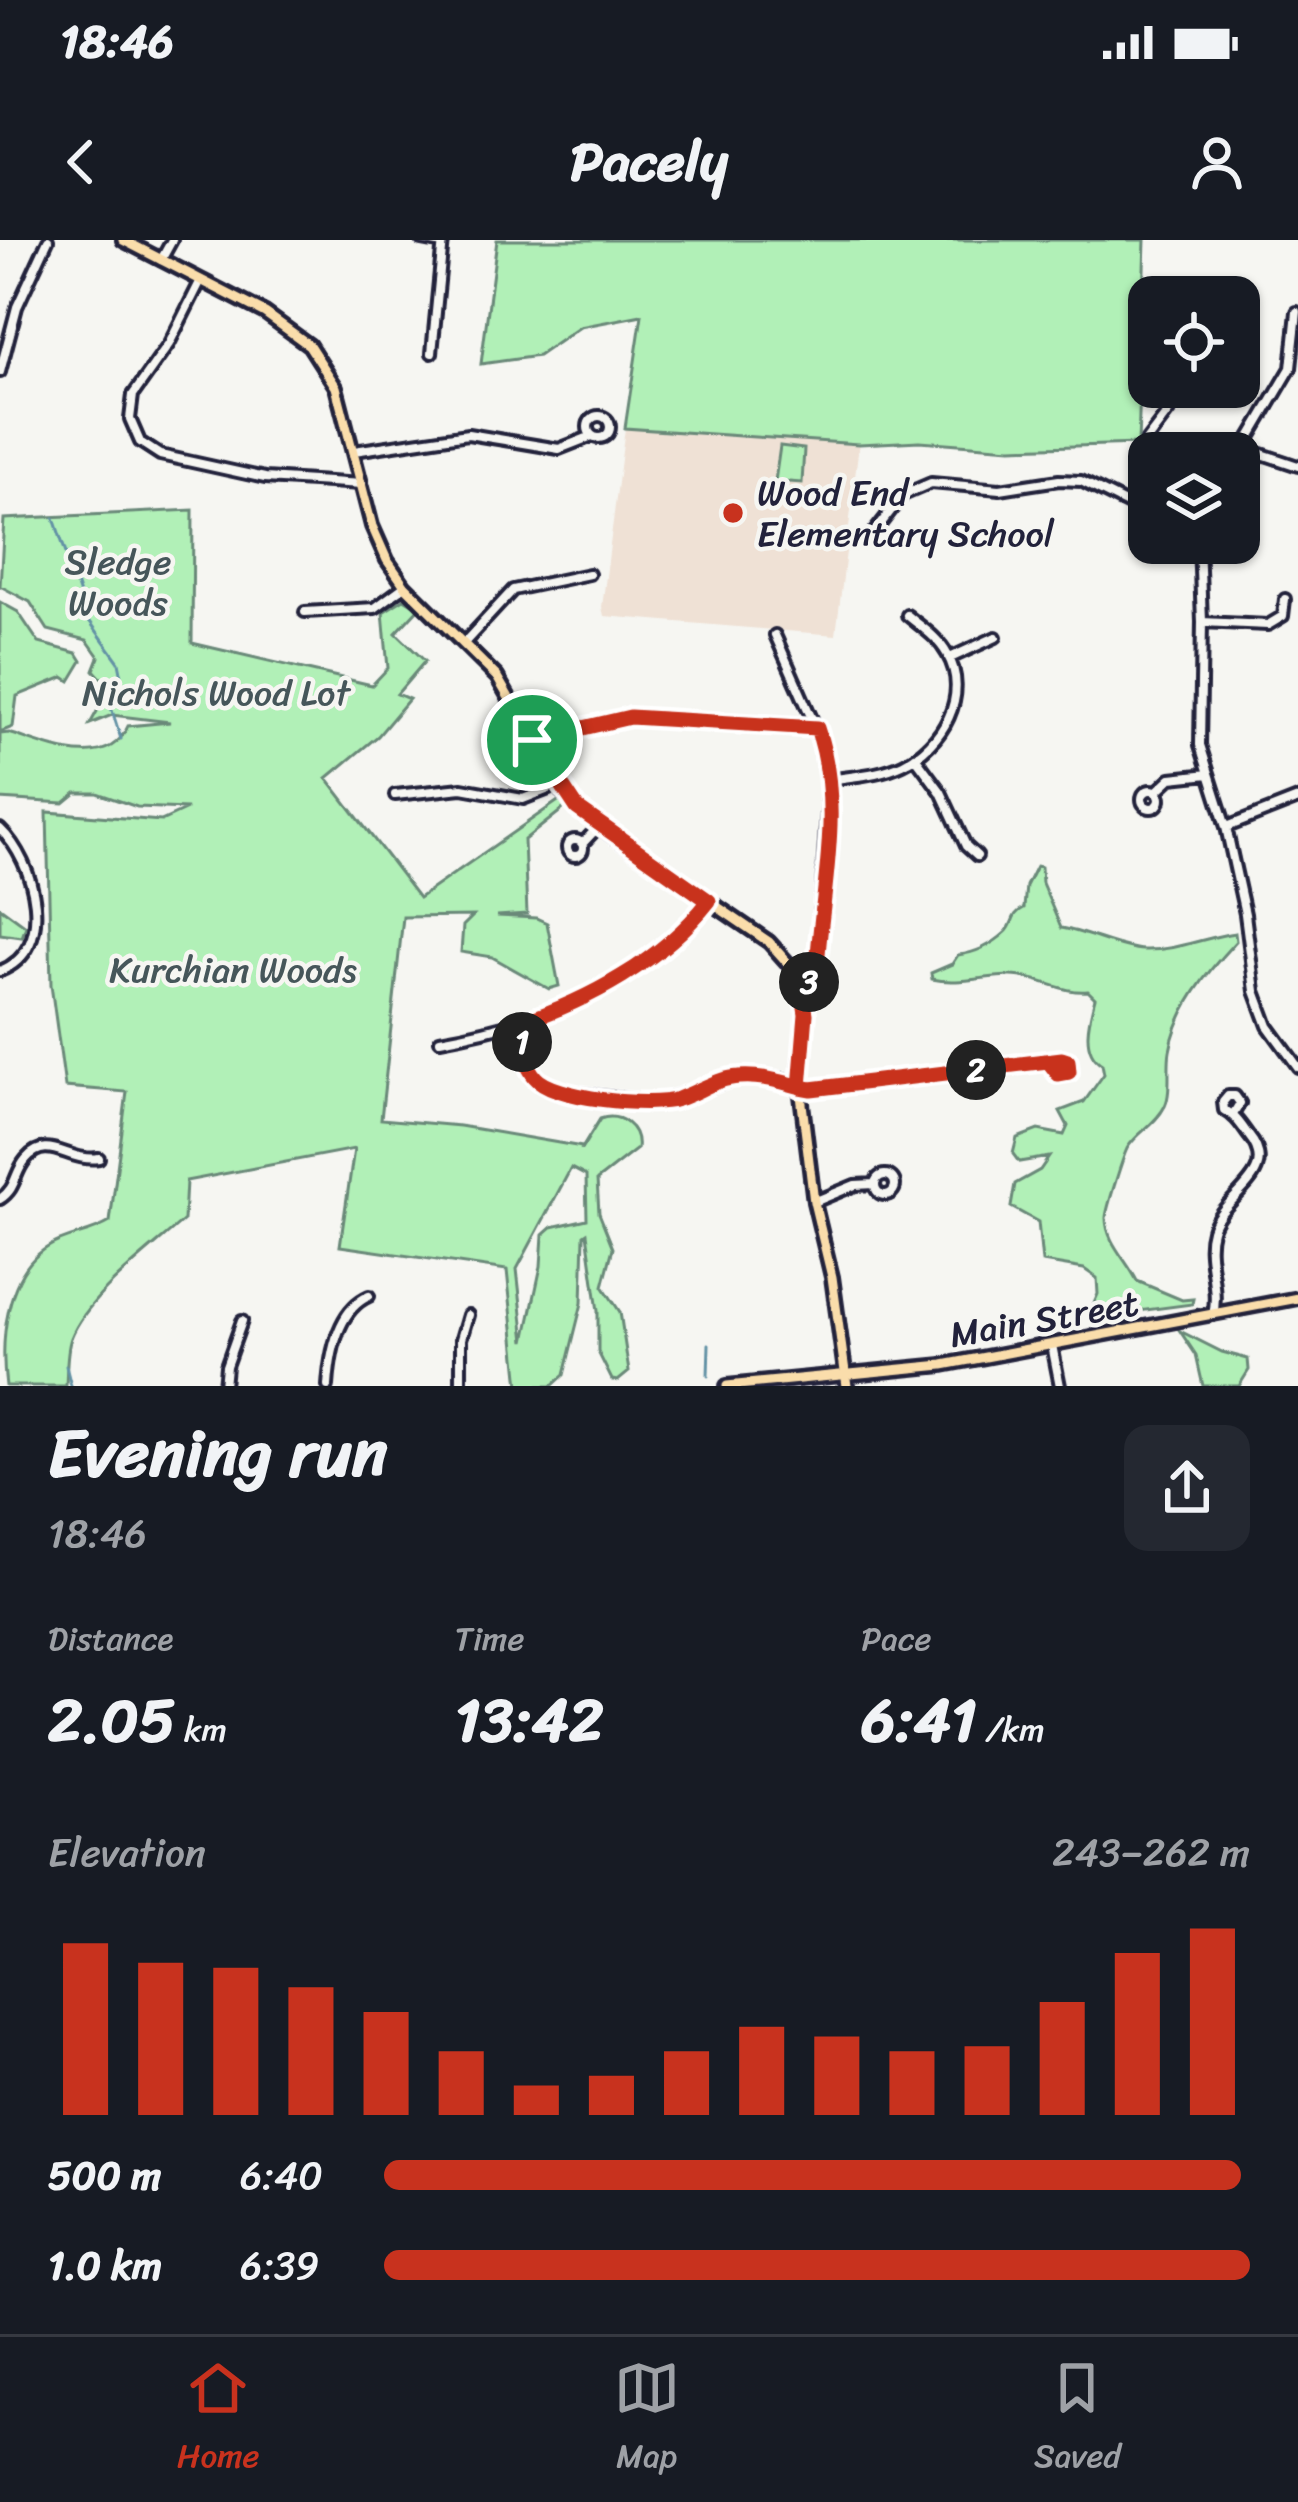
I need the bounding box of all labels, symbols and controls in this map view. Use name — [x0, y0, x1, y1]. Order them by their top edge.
text: 18:46 — [60, 2, 174, 82]
text: Pacely — [570, 114, 728, 210]
icon: back — [48, 129, 114, 195]
icon: person — [1184, 129, 1250, 195]
map controls — [1128, 276, 1260, 564]
button: locate — [1128, 276, 1260, 408]
button: layers — [1128, 432, 1260, 564]
place label: Wood End Elementary School — [757, 461, 1055, 566]
marker: Wood End Elementary School — [720, 500, 746, 526]
park label: Sledge Woods — [64, 530, 172, 635]
park label: Nichols Wood Lot — [82, 661, 351, 725]
pin — [481, 689, 583, 791]
icon: arrive — [499, 707, 565, 773]
park label: Kurchian Woods — [109, 938, 357, 1002]
pin: 3 — [779, 952, 839, 1012]
text: 3 — [800, 953, 818, 1011]
pin: 1 — [492, 1012, 552, 1072]
text: 1 — [515, 1013, 529, 1071]
pin: 2 — [946, 1040, 1006, 1100]
text: 2 — [966, 1041, 986, 1099]
street label: Main Street — [945, 1271, 1144, 1367]
text: Evening run — [48, 1395, 388, 1512]
button: share — [1124, 1425, 1250, 1551]
text: 18:46 — [48, 1499, 147, 1568]
text: Distance — [48, 1610, 173, 1668]
text: Time — [455, 1610, 524, 1668]
text: Pace — [861, 1610, 931, 1668]
text: 2.05 — [48, 1668, 175, 1774]
text: 13:42 — [455, 1668, 604, 1774]
text: 6:41 — [861, 1668, 977, 1774]
text: km — [175, 1701, 227, 1759]
text: /km — [977, 1701, 1045, 1759]
text: Elevation — [48, 1818, 206, 1887]
text: 243–262 m — [1052, 1818, 1250, 1887]
text: 500 m — [48, 2141, 161, 2210]
text: 6:40 — [240, 2141, 323, 2210]
text: 1.0 km — [48, 2231, 162, 2300]
text: 6:39 — [240, 2231, 319, 2300]
tab: Home — [177, 2355, 260, 2485]
tab: Map — [614, 2355, 680, 2485]
tab: Saved — [1034, 2355, 1121, 2485]

